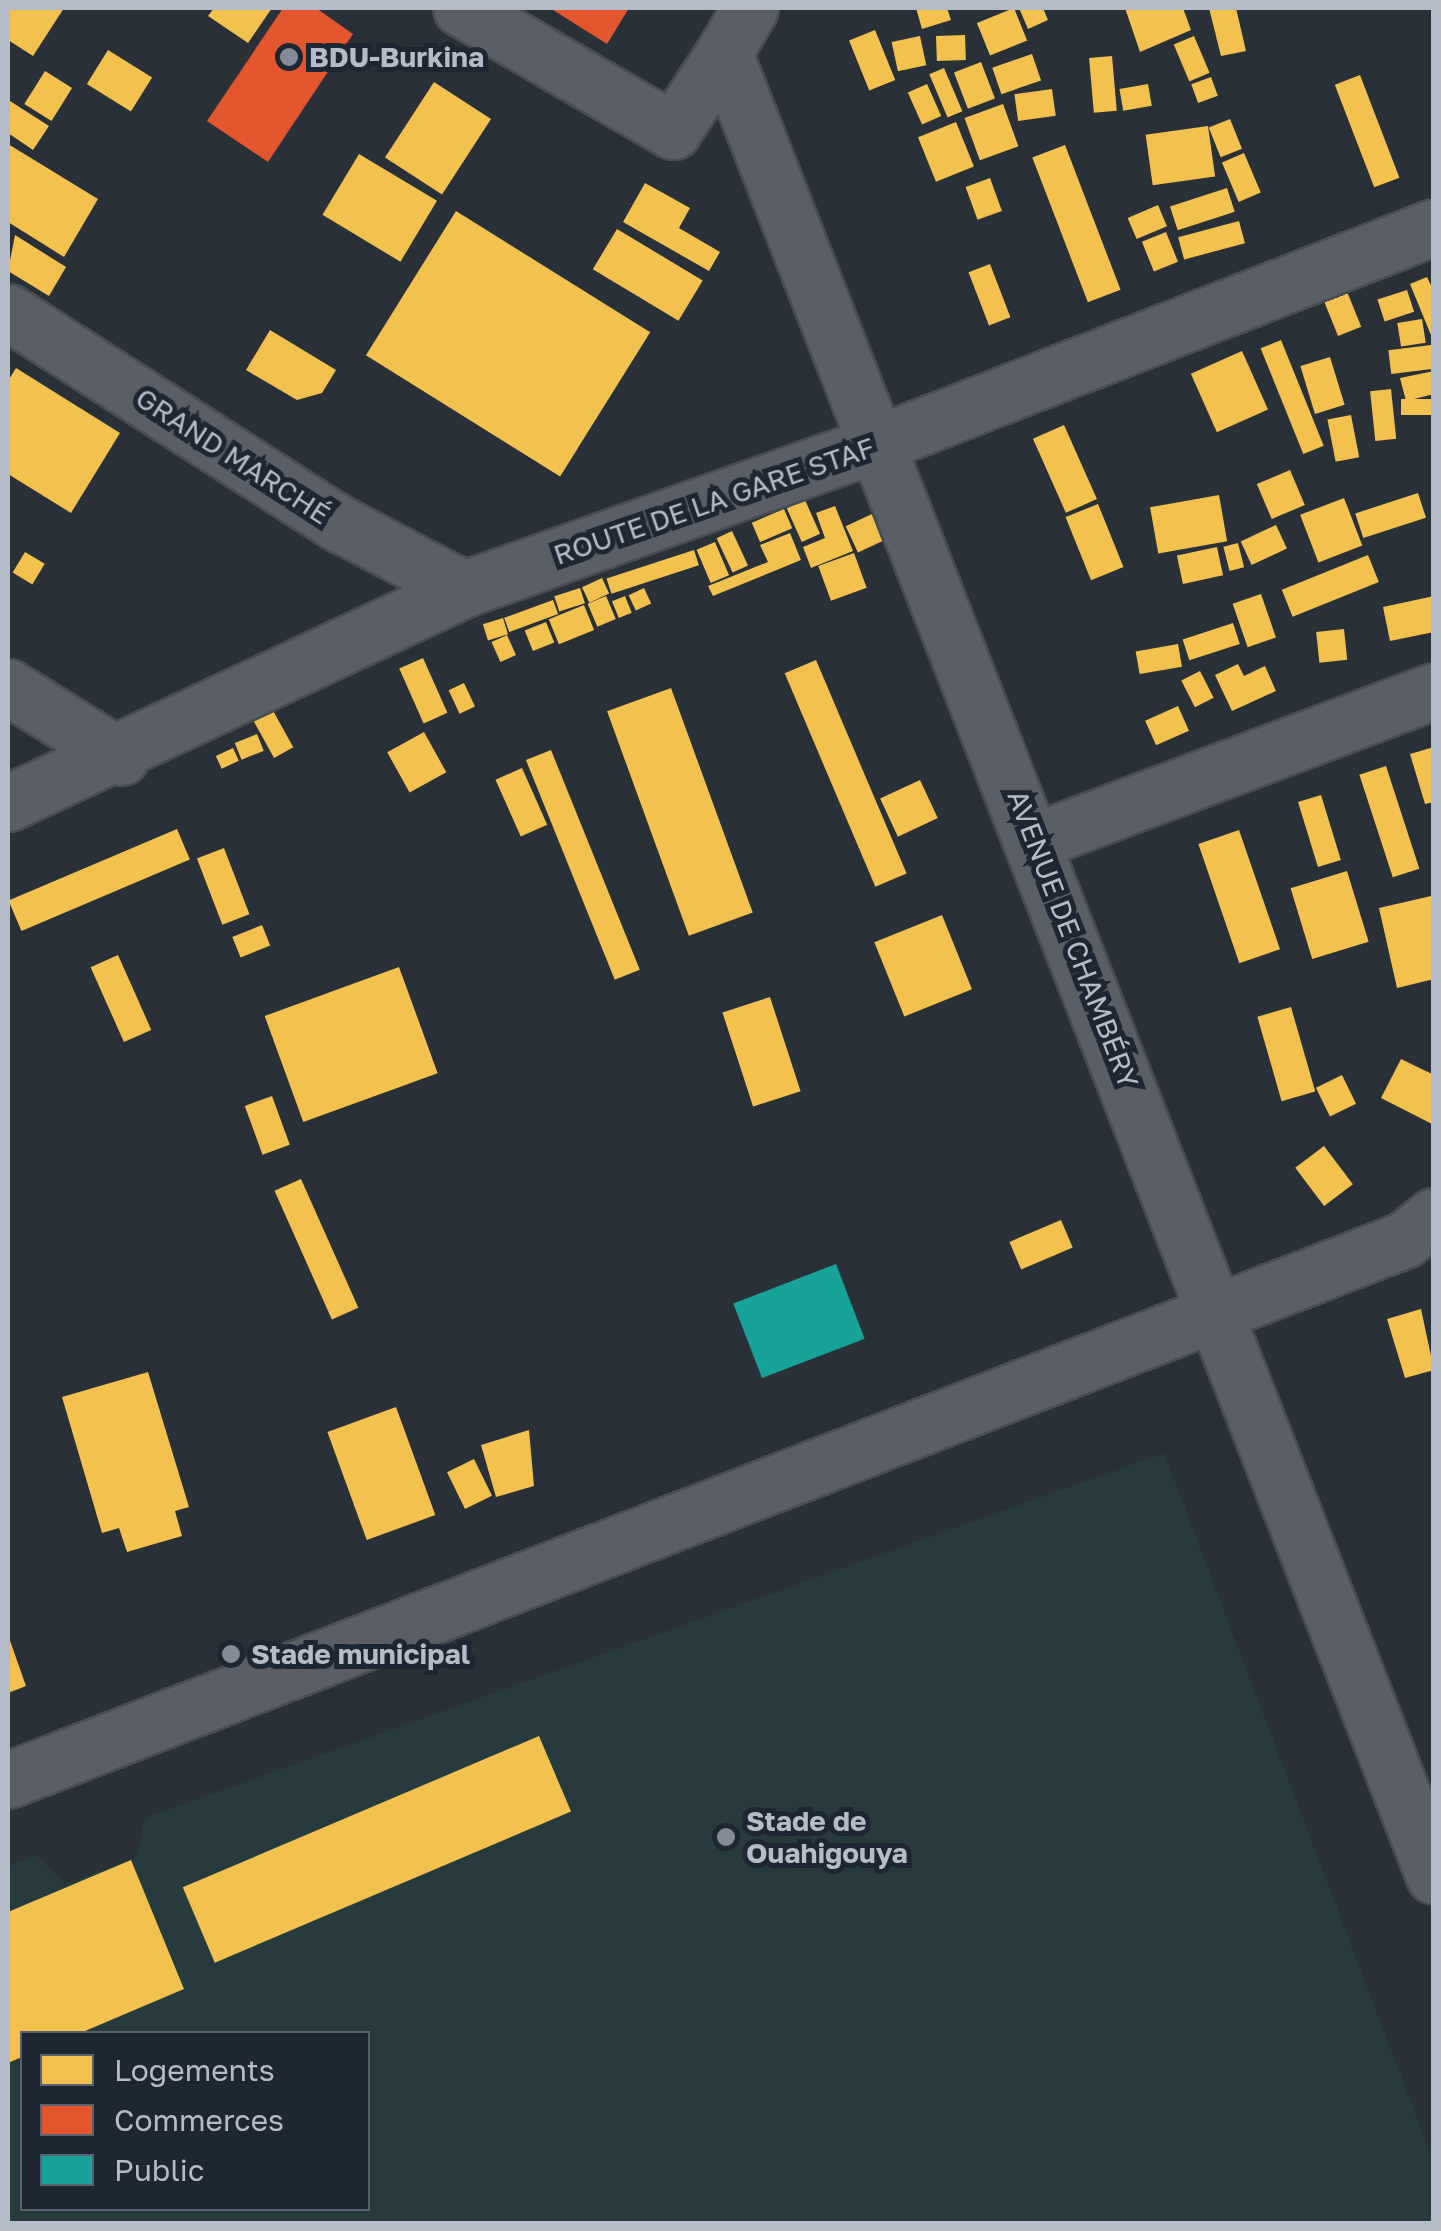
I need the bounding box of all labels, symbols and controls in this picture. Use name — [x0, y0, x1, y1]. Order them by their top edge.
place label: BDU-Burkina — [309, 40, 484, 74]
marker: BDU-Burkina — [278, 46, 300, 68]
street label: GRAND MARCHÉ — [130, 381, 336, 531]
street label: ROUTE DE LA GARE STAF — [549, 430, 879, 572]
street label: AVENUE DE CHAMBÉRY — [1001, 785, 1145, 1093]
place label: Stade municipal — [251, 1637, 470, 1671]
marker: Stade municipal — [220, 1643, 242, 1665]
place label: Stade de Ouahigouya — [746, 1804, 908, 1870]
marker: Stade de Ouahigouya — [715, 1826, 737, 1848]
legend — [20, 2031, 370, 2211]
text: Logements — [114, 2052, 275, 2088]
text: Commerces — [114, 2102, 284, 2138]
text: Public — [114, 2152, 204, 2188]

